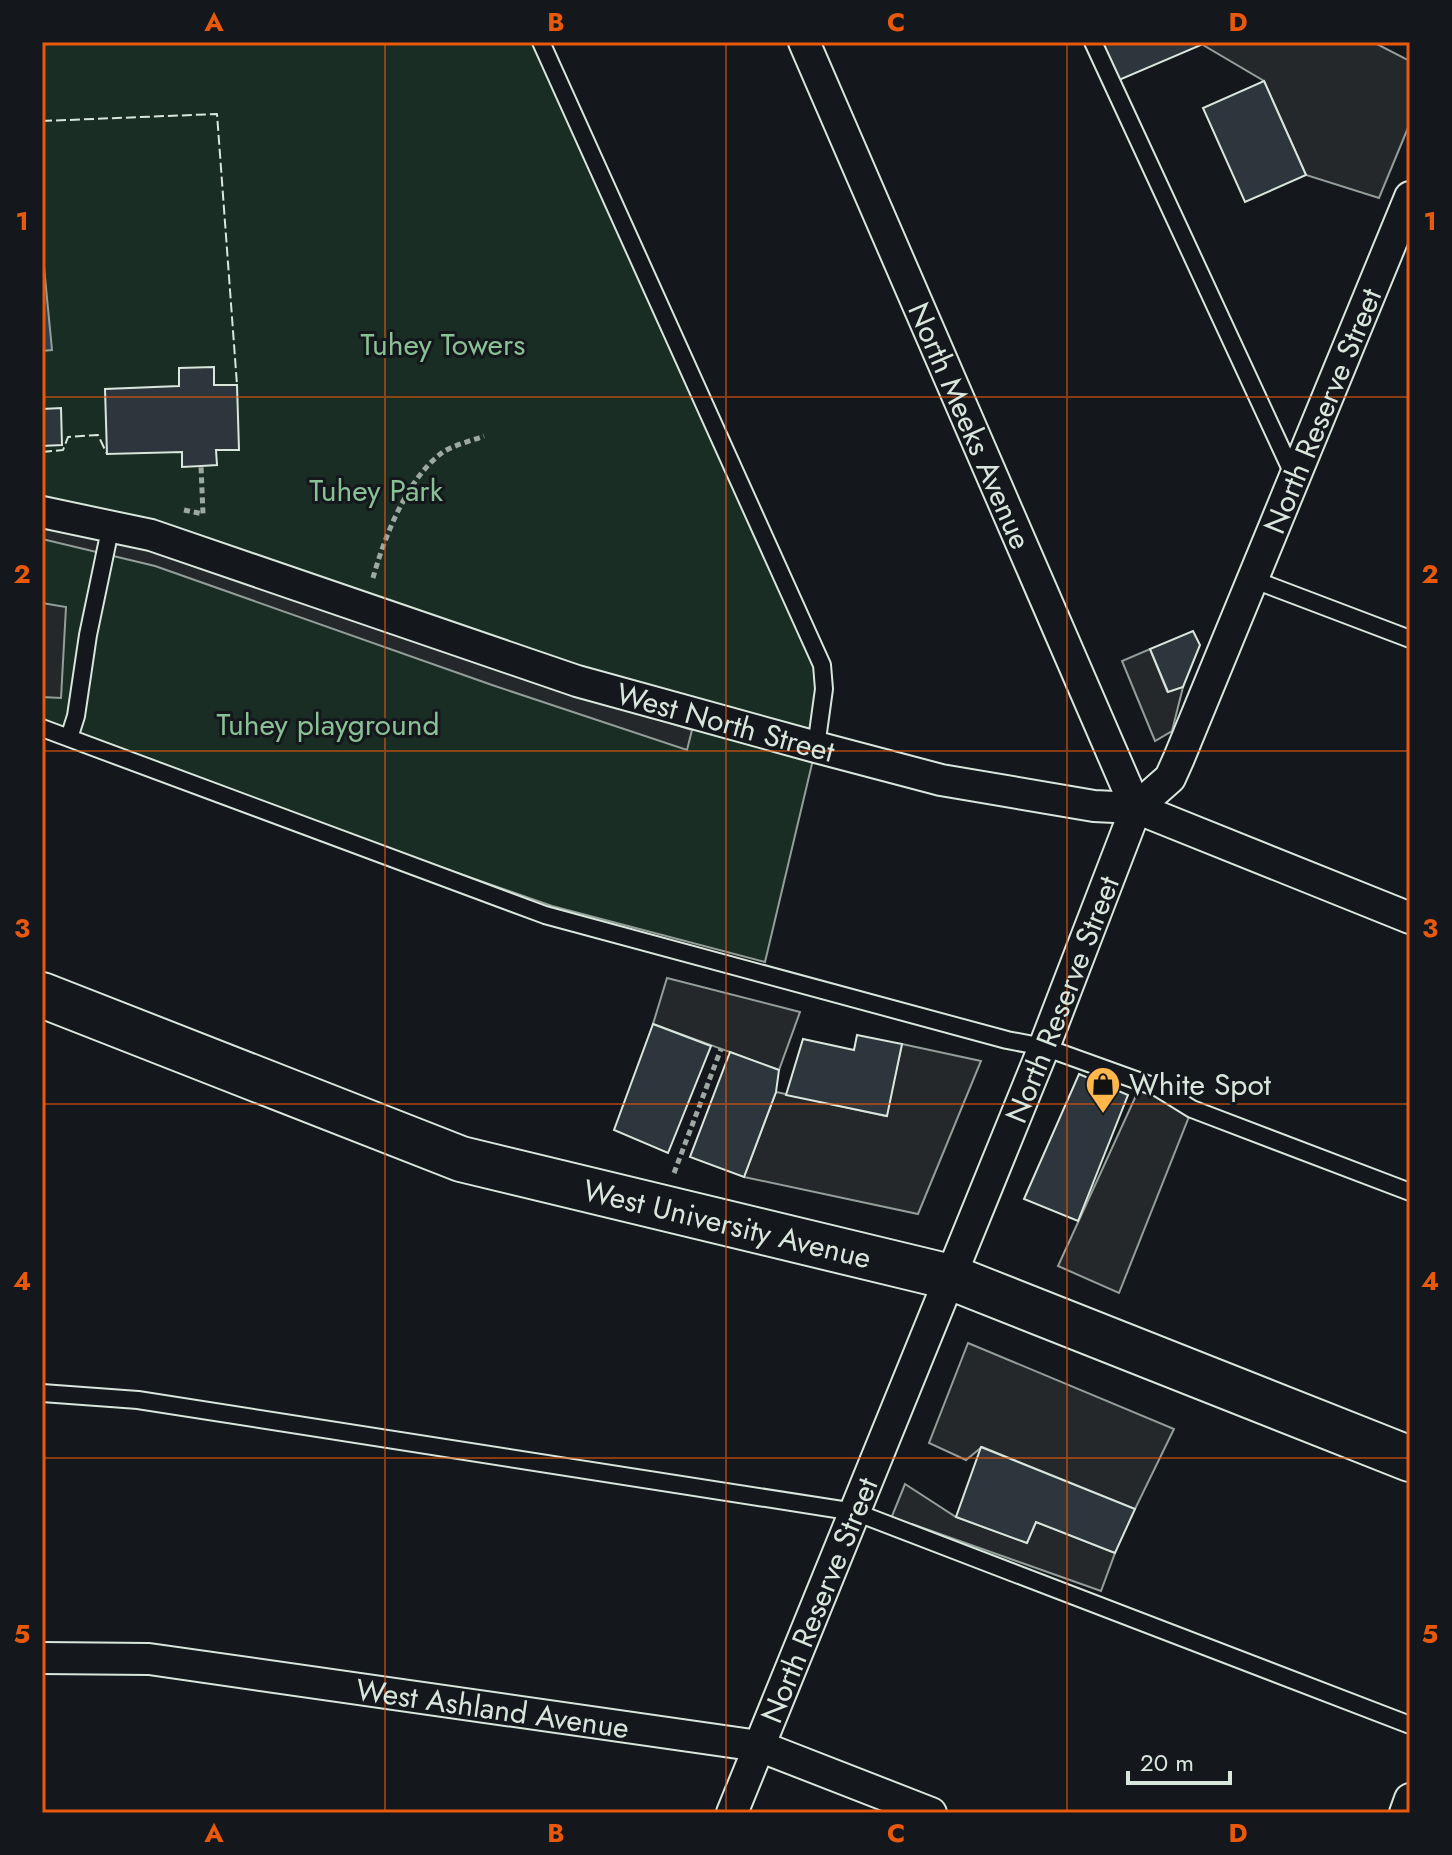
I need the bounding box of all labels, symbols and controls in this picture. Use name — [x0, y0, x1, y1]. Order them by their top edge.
text: A — [203, 3, 224, 41]
text: B — [547, 3, 565, 41]
text: C — [887, 3, 905, 41]
text: D — [1228, 3, 1248, 41]
text: 1 — [15, 202, 29, 240]
text: 1 — [1423, 202, 1437, 240]
street label: North Reserve Street — [1252, 281, 1392, 540]
street label: North Meeks Avenue — [898, 295, 1043, 556]
park label: Tuhey Towers — [361, 323, 525, 366]
park label: Tuhey Park — [309, 469, 444, 512]
text: 2 — [13, 555, 31, 593]
text: 2 — [1421, 555, 1439, 593]
street label: West North Street — [612, 671, 840, 773]
park label: Tuhey playground — [216, 703, 440, 746]
street label: North Reserve Street — [994, 869, 1130, 1129]
text: 3 — [14, 909, 30, 947]
text: 3 — [1422, 909, 1438, 947]
place label: White Spot — [1129, 1063, 1272, 1106]
shop icon: White Spot — [1084, 1065, 1122, 1115]
street label: West University Avenue — [579, 1168, 876, 1279]
text: 4 — [13, 1262, 31, 1300]
text: 4 — [1421, 1262, 1439, 1300]
street label: North Reserve Street — [749, 1470, 888, 1729]
text: 5 — [14, 1615, 30, 1653]
text: 5 — [1422, 1615, 1438, 1653]
street label: West Ashland Avenue — [353, 1667, 632, 1749]
scale bar — [1128, 1735, 1230, 1785]
text: 20 m — [1140, 1745, 1194, 1780]
text: A — [203, 1814, 224, 1852]
text: B — [547, 1814, 565, 1852]
text: C — [887, 1814, 905, 1852]
text: D — [1228, 1814, 1248, 1852]

